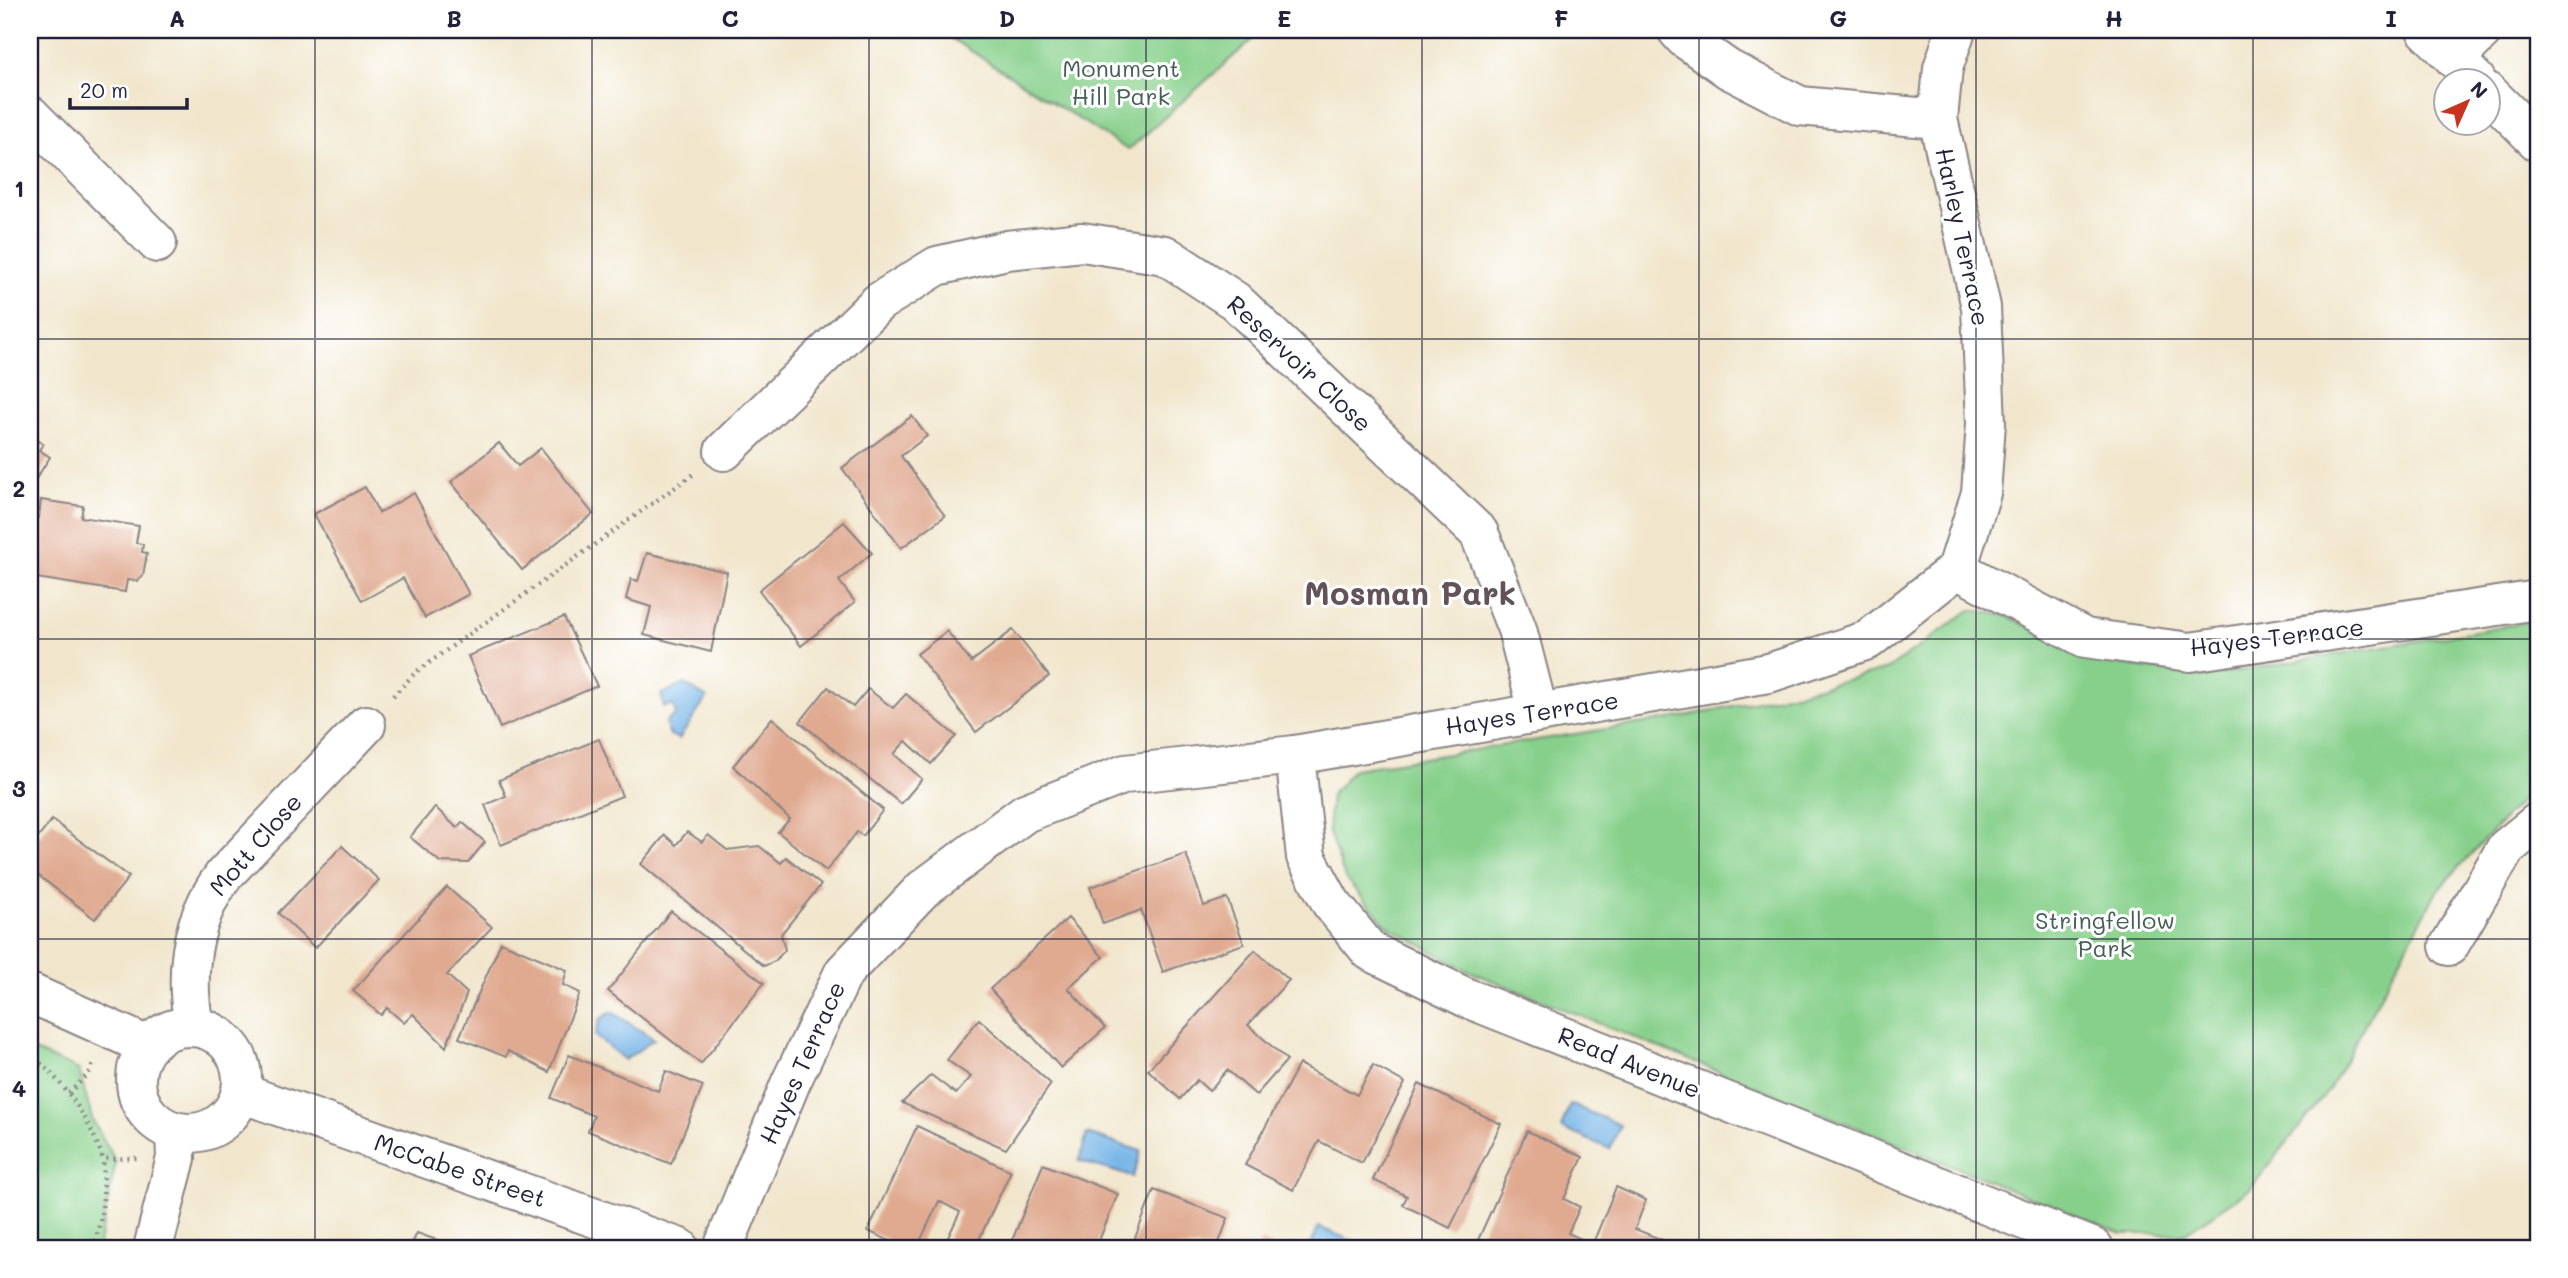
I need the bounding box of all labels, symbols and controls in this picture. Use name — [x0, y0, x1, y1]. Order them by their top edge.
text: A — [169, 3, 185, 33]
text: B — [446, 3, 462, 33]
text: C — [721, 3, 739, 33]
text: D — [999, 3, 1015, 33]
text: E — [1277, 3, 1291, 33]
text: F — [1554, 3, 1568, 33]
text: G — [1829, 3, 1847, 33]
text: H — [2105, 3, 2123, 33]
text: I — [2385, 3, 2397, 33]
park label: Monument Hill Park — [1062, 52, 1180, 111]
scale bar — [70, 66, 187, 110]
north arrow — [2432, 66, 2502, 136]
text: 20 m — [80, 76, 128, 103]
text: N — [2465, 76, 2493, 104]
street label: Harley Terrace — [1929, 145, 1997, 329]
text: 1 — [14, 173, 24, 203]
street label: Reservoir Close — [1221, 288, 1379, 438]
text: 2 — [13, 473, 25, 503]
district label: Mosman Park — [1304, 571, 1516, 613]
street label: Hayes Terrace — [2188, 610, 2366, 663]
street label: Hayes Terrace — [1443, 684, 1621, 742]
text: 3 — [12, 773, 26, 803]
street label: Mott Close — [202, 786, 308, 902]
park label: Stringfellow Park — [2035, 904, 2175, 963]
street label: Hayes Terrace — [752, 976, 851, 1149]
street label: Read Avenue — [1554, 1019, 1705, 1104]
text: 4 — [12, 1073, 26, 1103]
street label: McCabe Street — [371, 1126, 550, 1213]

